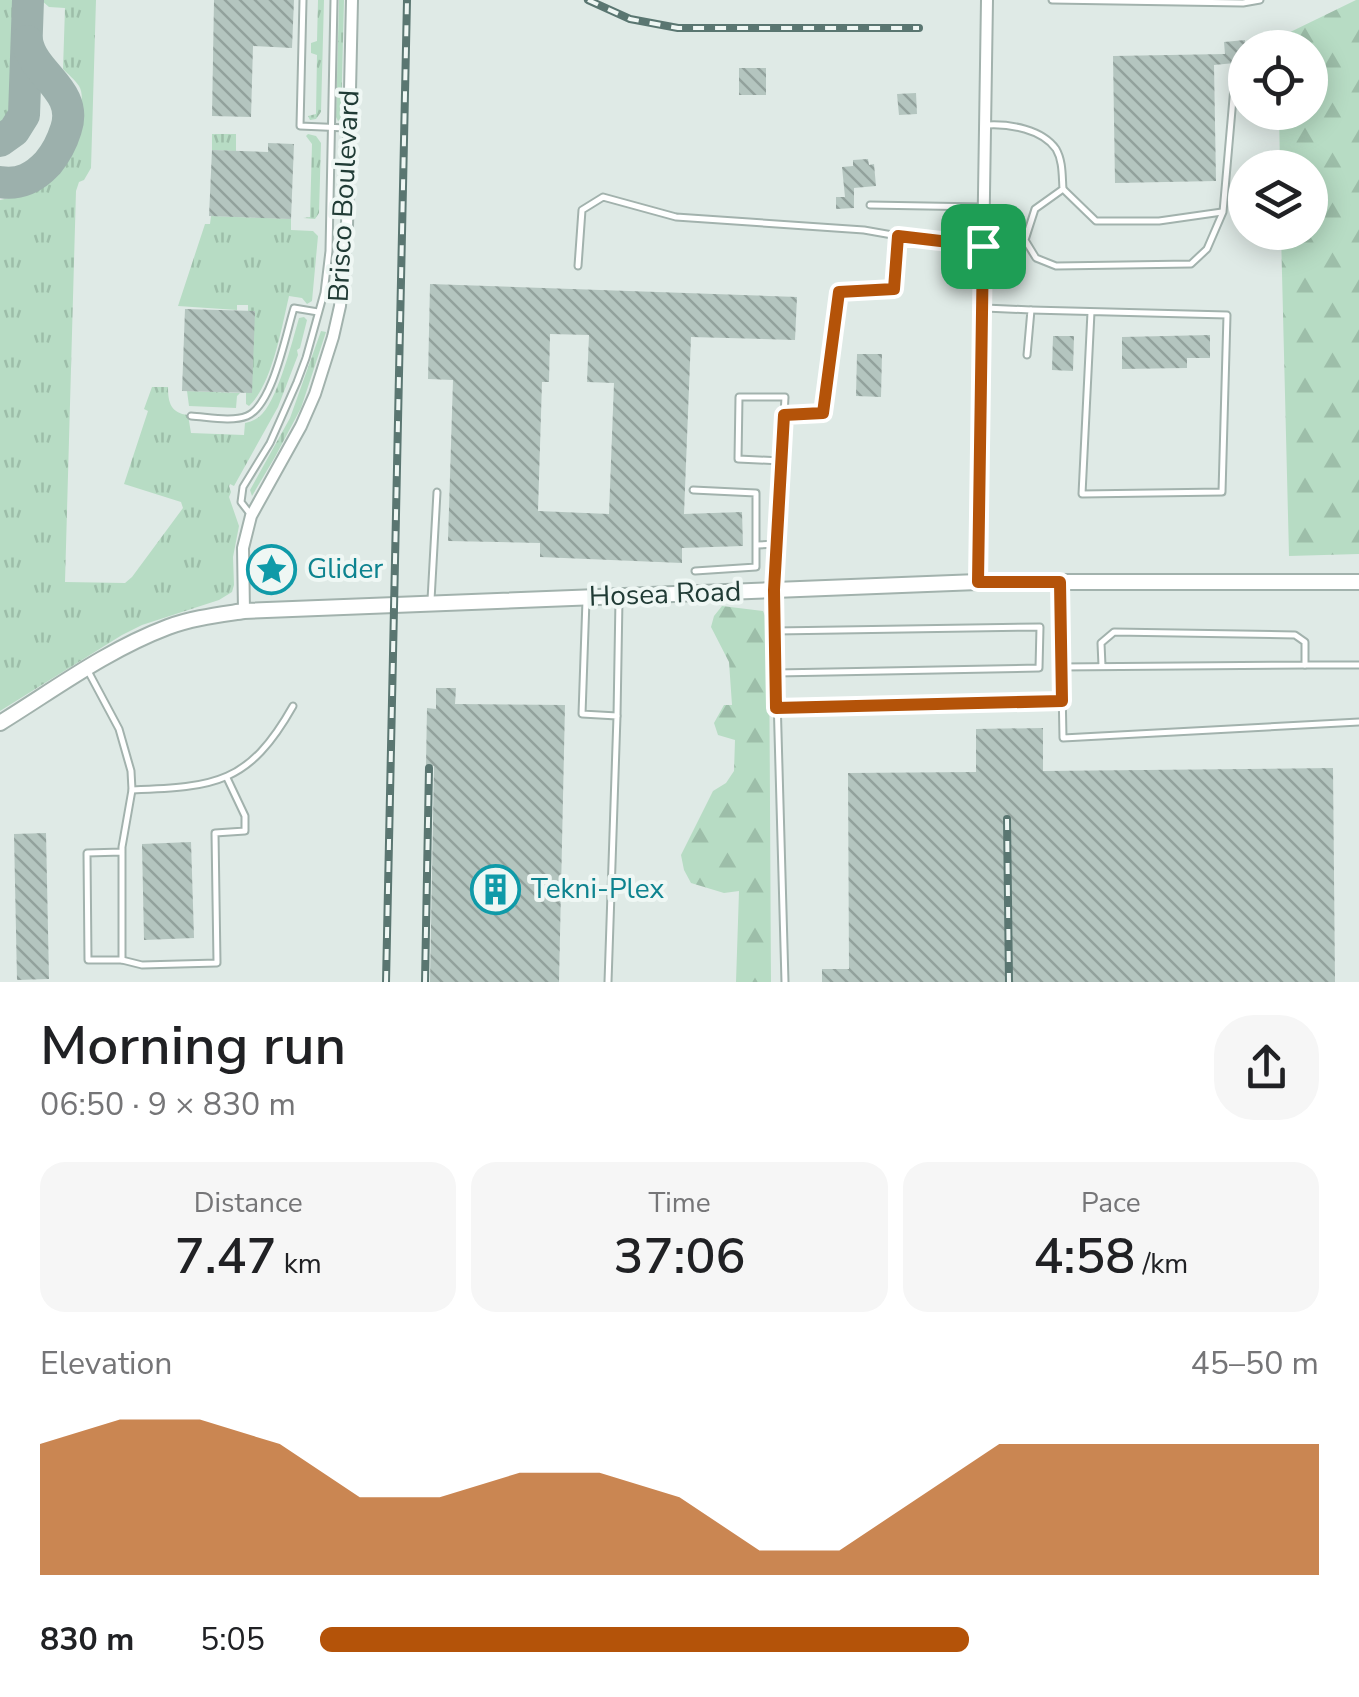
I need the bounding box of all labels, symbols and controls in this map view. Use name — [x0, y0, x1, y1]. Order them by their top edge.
map controls — [1228, 30, 1328, 250]
button: locate — [1228, 30, 1328, 130]
street label: Brisco Boulevard — [319, 89, 369, 303]
button: layers — [1228, 150, 1328, 250]
pin — [941, 204, 1026, 289]
icon: arrive — [956, 219, 1011, 274]
place icon: Glider — [246, 543, 298, 595]
place label: Glider — [307, 550, 383, 588]
street label: Hosea Road — [588, 572, 742, 616]
building icon: Tekni-Plex — [470, 863, 522, 915]
place label: Tekni-Plex — [531, 870, 665, 908]
text: Morning run — [40, 1008, 346, 1083]
button: share — [1214, 1015, 1319, 1120]
text: 06:50 · 9 × 830 m — [40, 1083, 296, 1126]
text: Distance — [194, 1184, 303, 1222]
text: Time — [648, 1184, 711, 1222]
text: Pace — [1081, 1184, 1141, 1222]
text: 7.47 — [175, 1222, 277, 1291]
text: 37:06 — [614, 1222, 745, 1291]
text: 4:58 — [1033, 1222, 1135, 1291]
text: km — [277, 1245, 322, 1283]
text: /km — [1135, 1245, 1188, 1283]
text: Elevation — [40, 1342, 173, 1385]
text: 45–50 m — [1191, 1342, 1319, 1385]
text: 830 m — [40, 1618, 134, 1661]
text: 5:05 — [200, 1618, 265, 1661]

